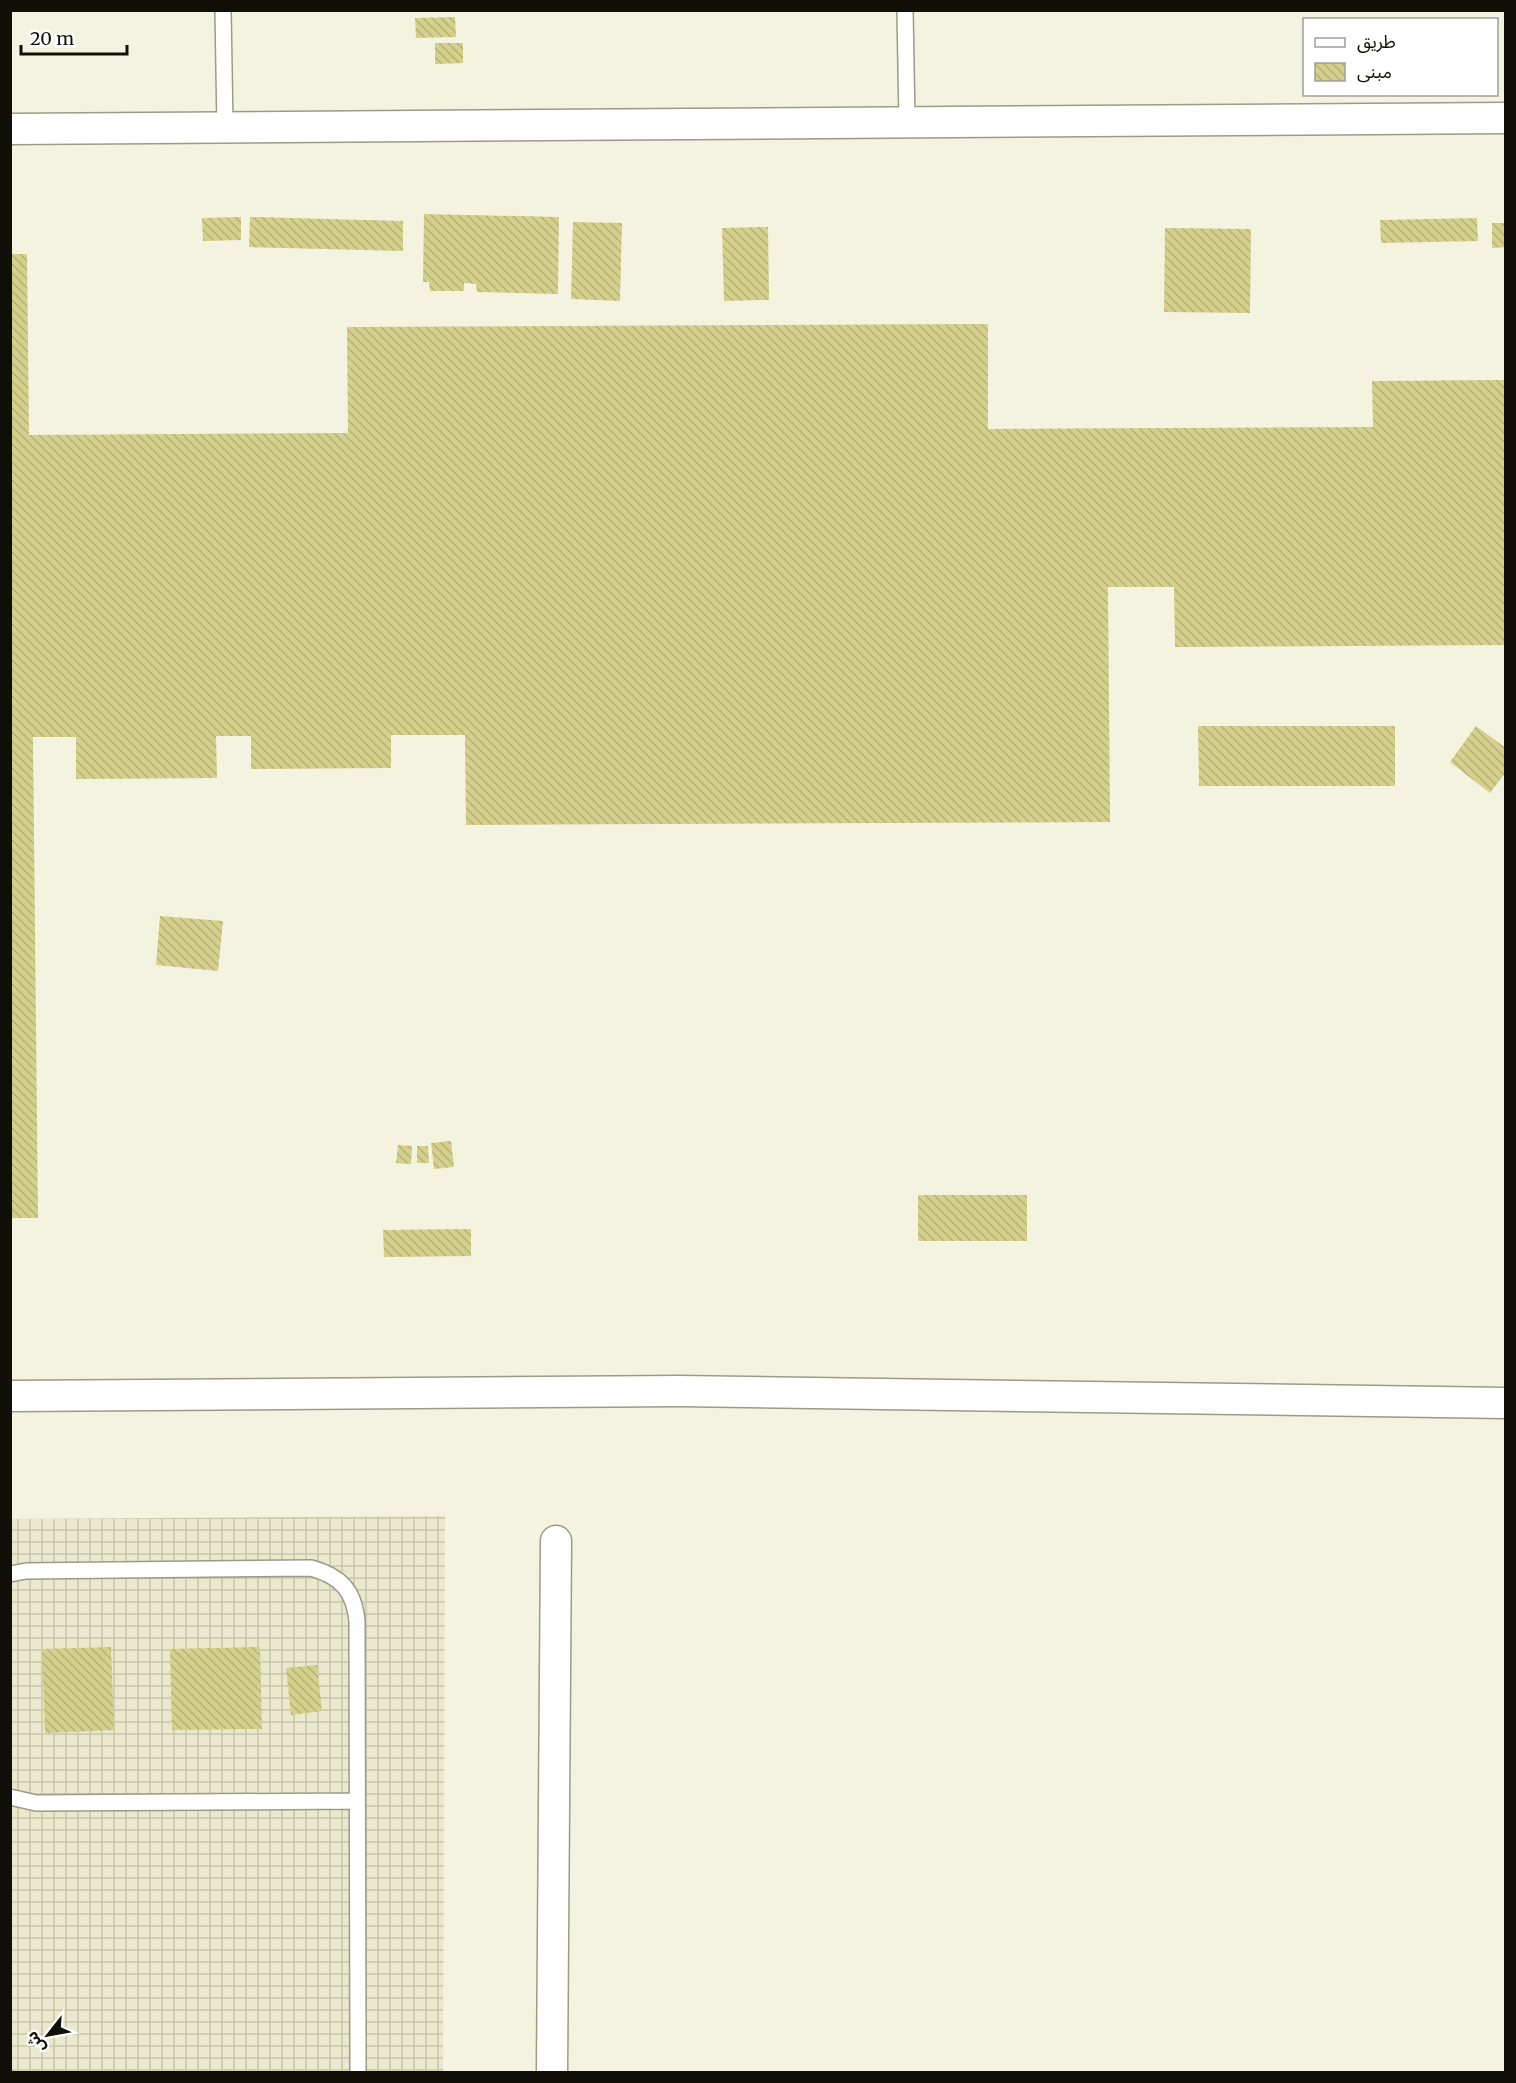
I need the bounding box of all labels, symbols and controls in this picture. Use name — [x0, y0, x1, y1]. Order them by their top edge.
scale bar — [21, 18, 128, 56]
legend — [1303, 18, 1498, 96]
text: 20 m — [30, 27, 74, 50]
text: طريق — [1357, 30, 1396, 53]
text: مبنى — [1357, 60, 1392, 83]
north arrow — [18, 2005, 78, 2065]
text: ش — [21, 2028, 49, 2057]

